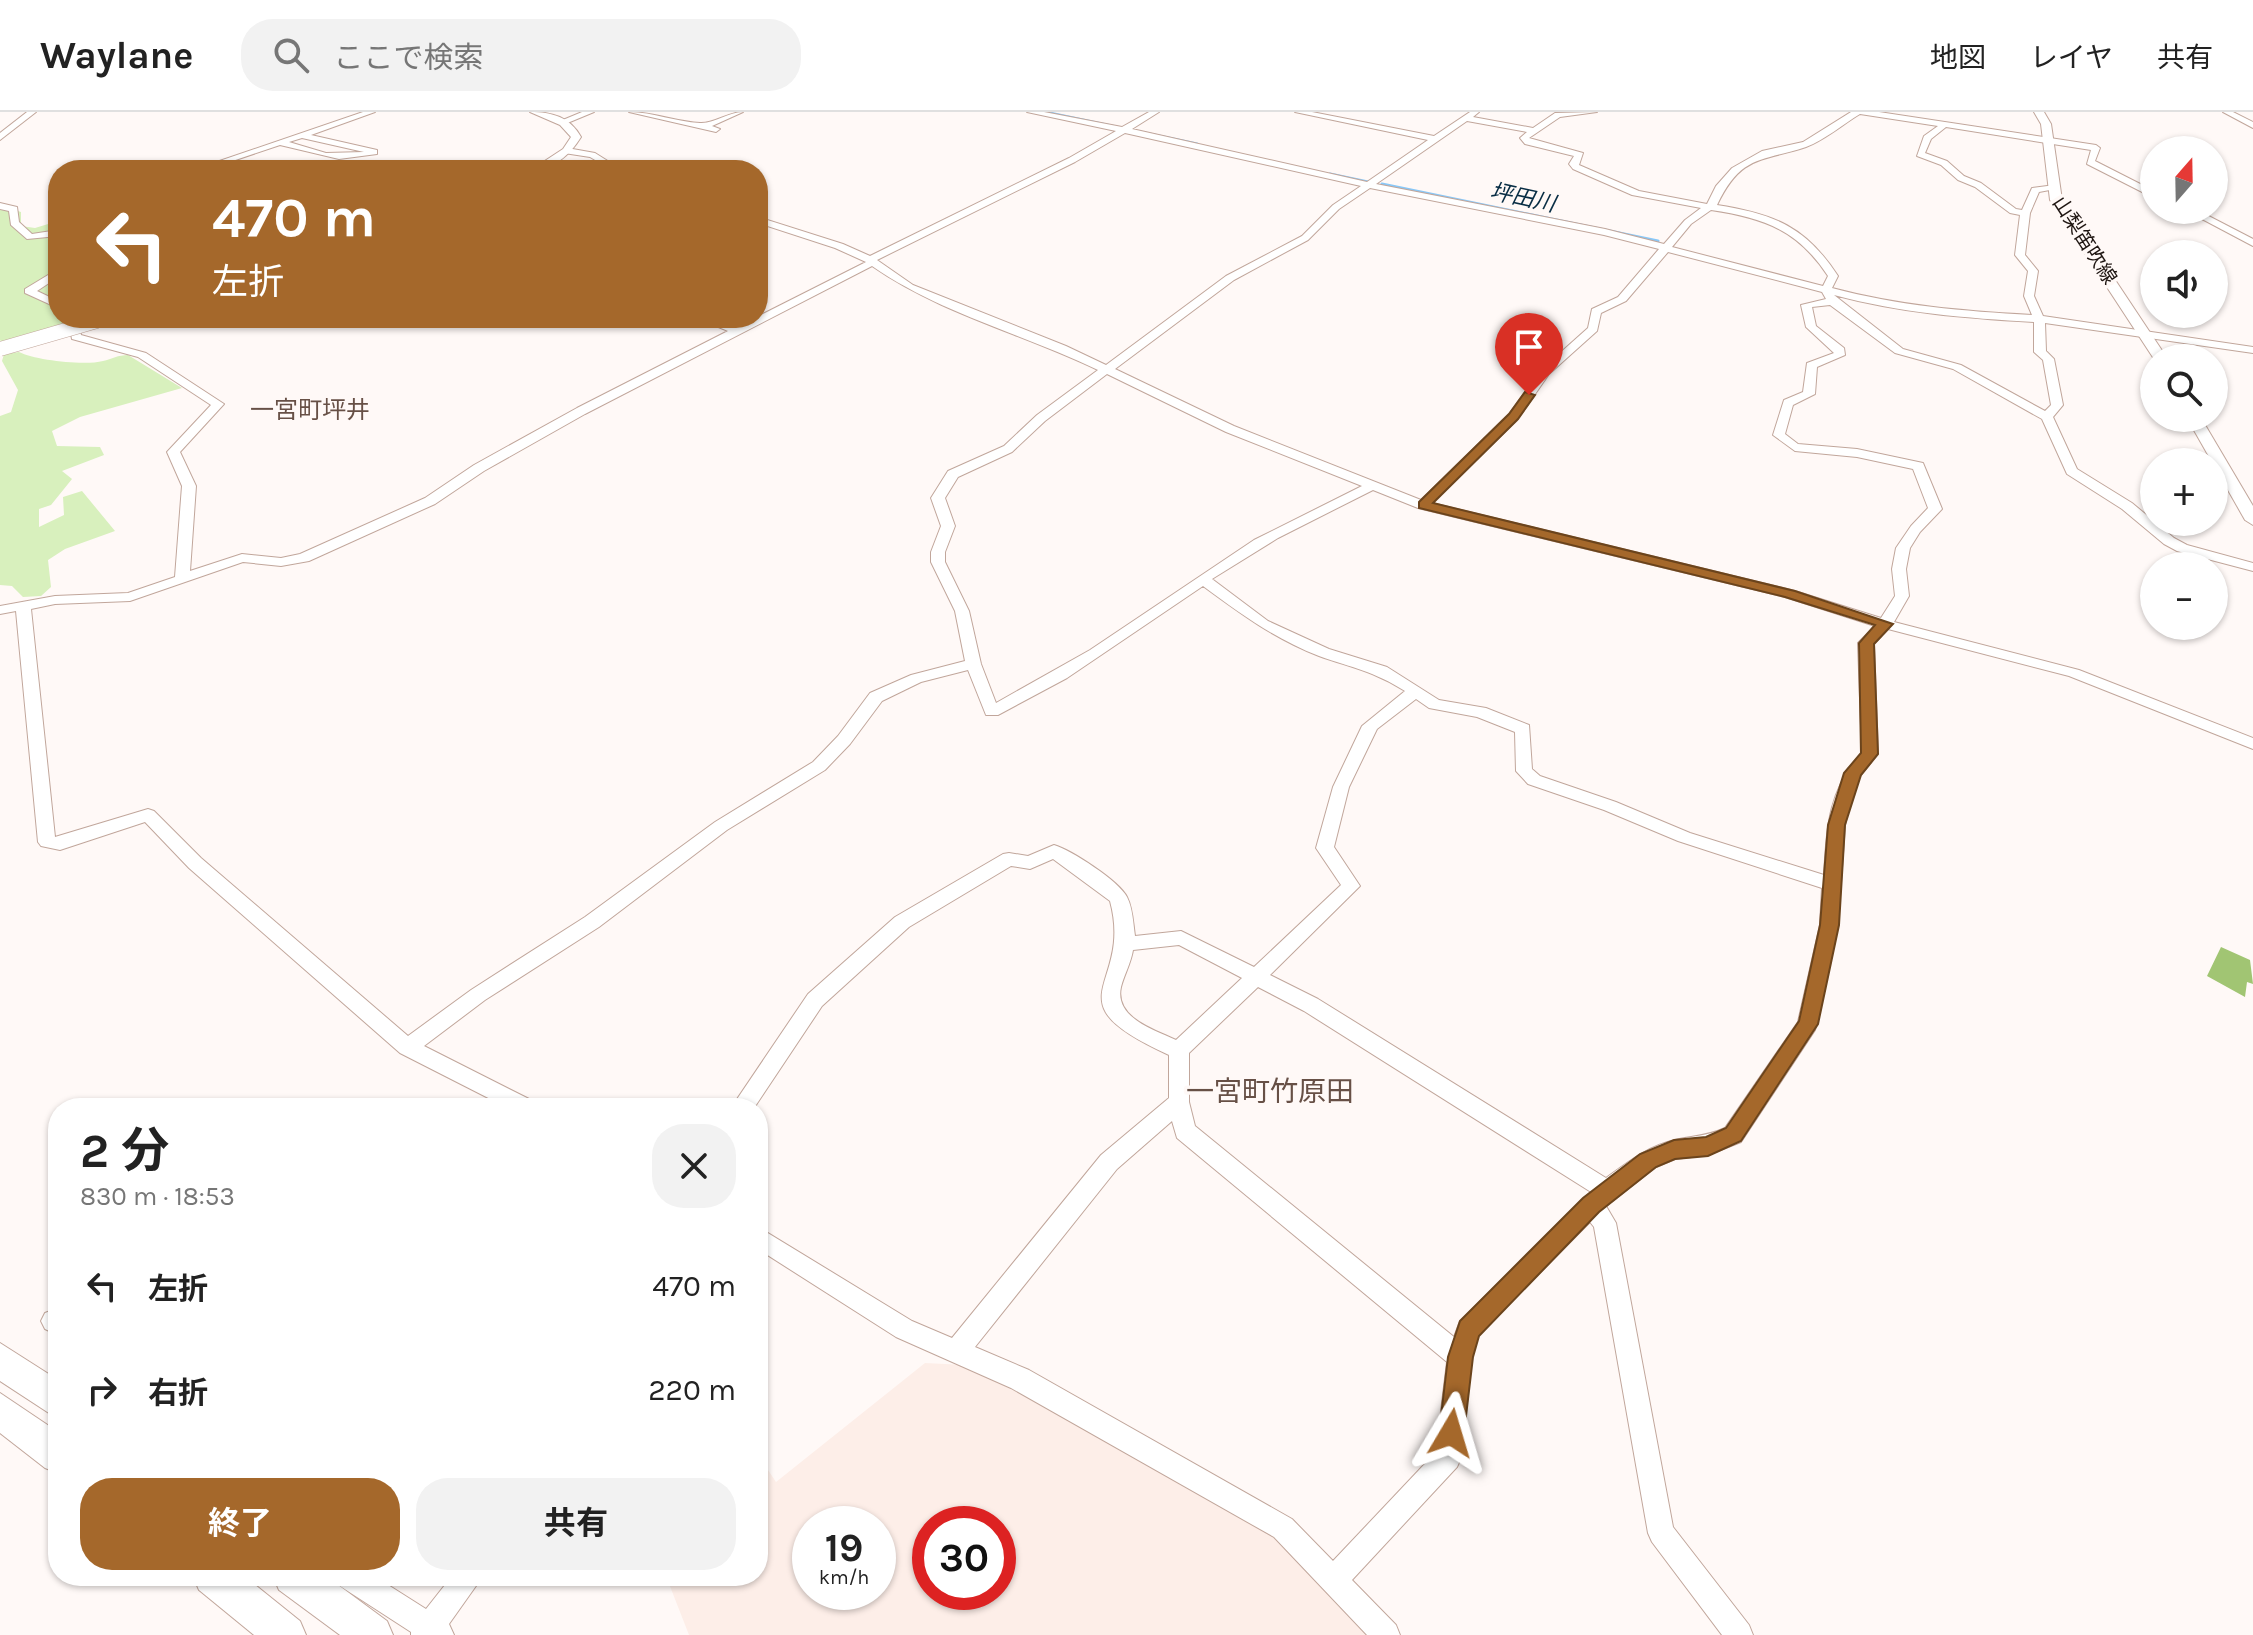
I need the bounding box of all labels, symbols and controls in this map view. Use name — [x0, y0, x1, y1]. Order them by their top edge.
search box — [241, 19, 801, 91]
text: Waylane — [40, 33, 193, 78]
icon: search — [269, 33, 313, 77]
text: ここで検索 — [333, 40, 483, 76]
text: 地図 — [1930, 41, 1986, 74]
text: レイヤ — [2030, 41, 2113, 74]
text: 共有 — [2157, 41, 2213, 74]
north arrow — [2140, 136, 2228, 224]
map controls — [2140, 136, 2228, 640]
water label: 坪田川 — [1488, 178, 1560, 218]
text: 470 m — [212, 185, 376, 250]
icon: left — [80, 192, 184, 296]
street label: 山梨笛吹線 — [2048, 192, 2121, 288]
button: sound — [2140, 240, 2228, 328]
text: 左折 — [212, 261, 284, 303]
pin — [1495, 313, 1563, 395]
icon: arrive — [1507, 325, 1551, 369]
button: search — [2140, 344, 2228, 432]
district label: 一宮町坪井 — [250, 396, 370, 424]
button: + — [2140, 448, 2228, 536]
button: − — [2140, 552, 2228, 640]
district label: 一宮町竹原田 — [1186, 1075, 1354, 1108]
text: 2 分 — [80, 1123, 169, 1179]
button: close — [652, 1124, 736, 1208]
text: 830 m · 18:53 — [80, 1181, 235, 1212]
icon: left — [80, 1264, 124, 1308]
text: 470 m — [652, 1268, 736, 1304]
text: 左折 — [148, 1271, 208, 1307]
icon: right — [80, 1368, 124, 1412]
text: 220 m — [648, 1372, 736, 1408]
text: 右折 — [148, 1375, 208, 1411]
position arrow — [1409, 1391, 1493, 1475]
button: 終了 — [80, 1478, 400, 1570]
button: 共有 — [416, 1478, 736, 1570]
speed limit sign: 30 — [912, 1506, 1016, 1610]
text: 19 — [825, 1524, 863, 1571]
text: km/h — [819, 1566, 869, 1589]

